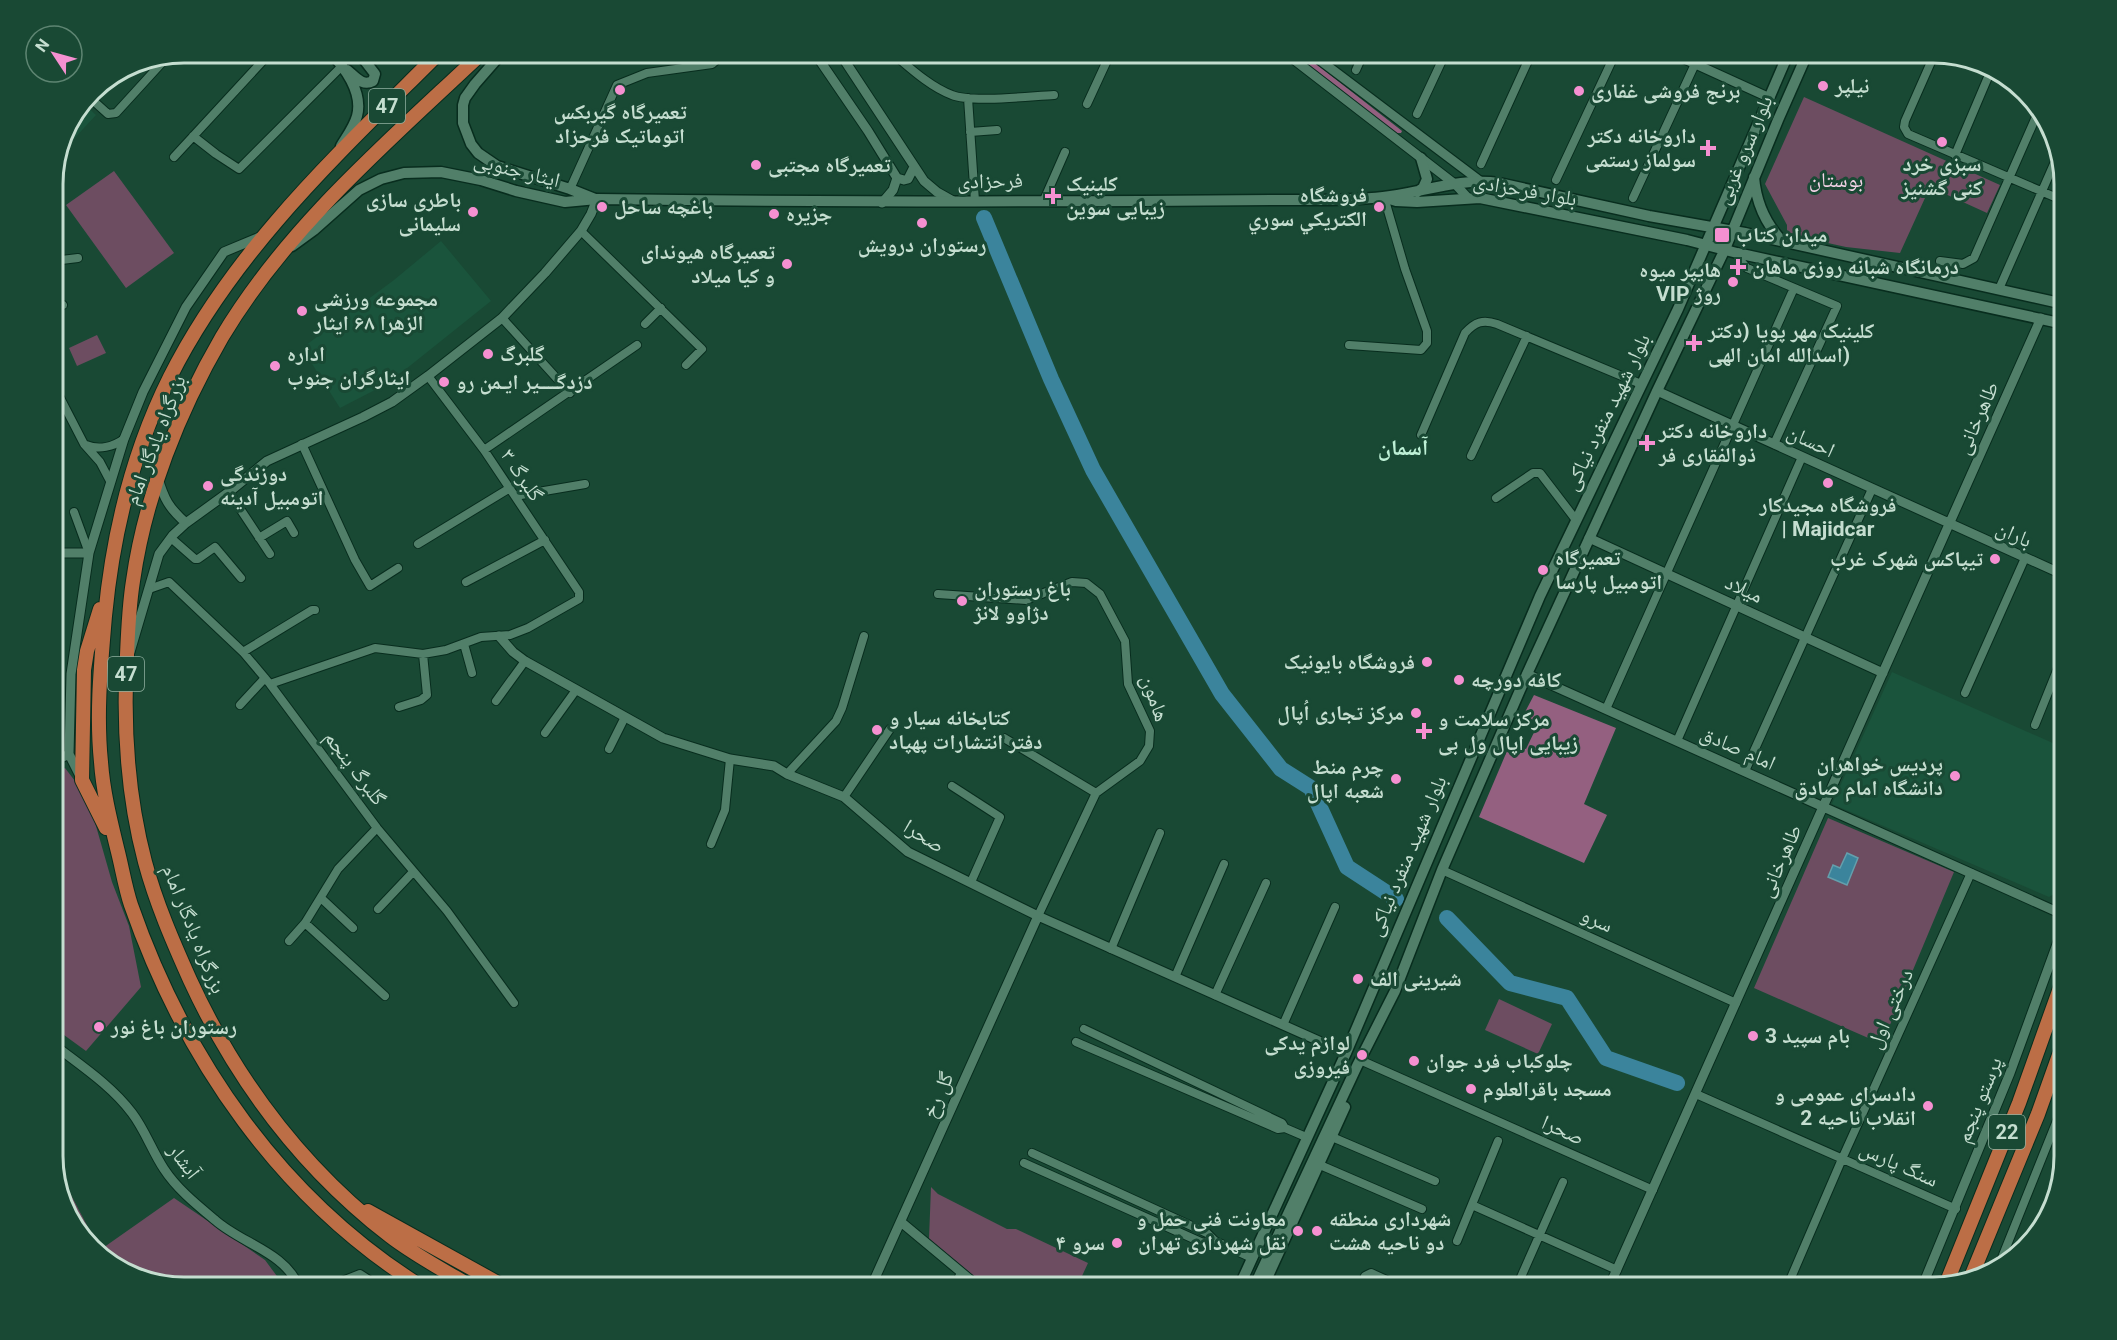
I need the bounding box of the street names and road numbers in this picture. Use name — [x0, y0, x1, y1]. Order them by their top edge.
road number: 47 — [369, 89, 405, 123]
street label: بلوار سرو غربی — [1710, 92, 1779, 208]
street label: ایثار جنوبی — [471, 148, 563, 193]
street label: فرحزادی — [957, 168, 1023, 194]
street label: بلوار فرحزادی — [1471, 169, 1579, 211]
street label: بلوار شهید منفرد نیاکی — [1559, 330, 1656, 495]
street label: بزرگراه یادگار امام — [119, 372, 193, 509]
street label: طاهرخانی — [1950, 378, 2005, 459]
street label: احسان — [1783, 420, 1839, 462]
street label: گلبرگ ۳ — [496, 444, 548, 506]
street label: باران — [1992, 516, 2036, 552]
street label: میلاد — [1721, 570, 1767, 608]
road number: 47 — [108, 657, 144, 691]
street label: هامون — [1136, 672, 1174, 724]
street label: امام صادق — [1696, 721, 1779, 777]
street label: گلبرگ پنجم — [318, 726, 391, 811]
street label: بلوار شهید منفرد نیاکی — [1362, 772, 1452, 940]
street label: صحرا — [899, 814, 949, 858]
street label: طاهرخانی — [1753, 821, 1808, 902]
street label: بزرگراه یادگار امام — [155, 861, 231, 998]
street label: سرو — [1577, 903, 1617, 937]
street label: درختی اول — [1862, 965, 1919, 1053]
street label: پرستو پنجم — [1951, 1054, 2009, 1147]
street label: گل رخ — [917, 1068, 960, 1122]
street label: صحرا — [1538, 1110, 1588, 1150]
road number: 22 — [1989, 1115, 2025, 1149]
street label: سنگ پارس — [1856, 1136, 1942, 1193]
street label: آبشار — [162, 1138, 205, 1184]

